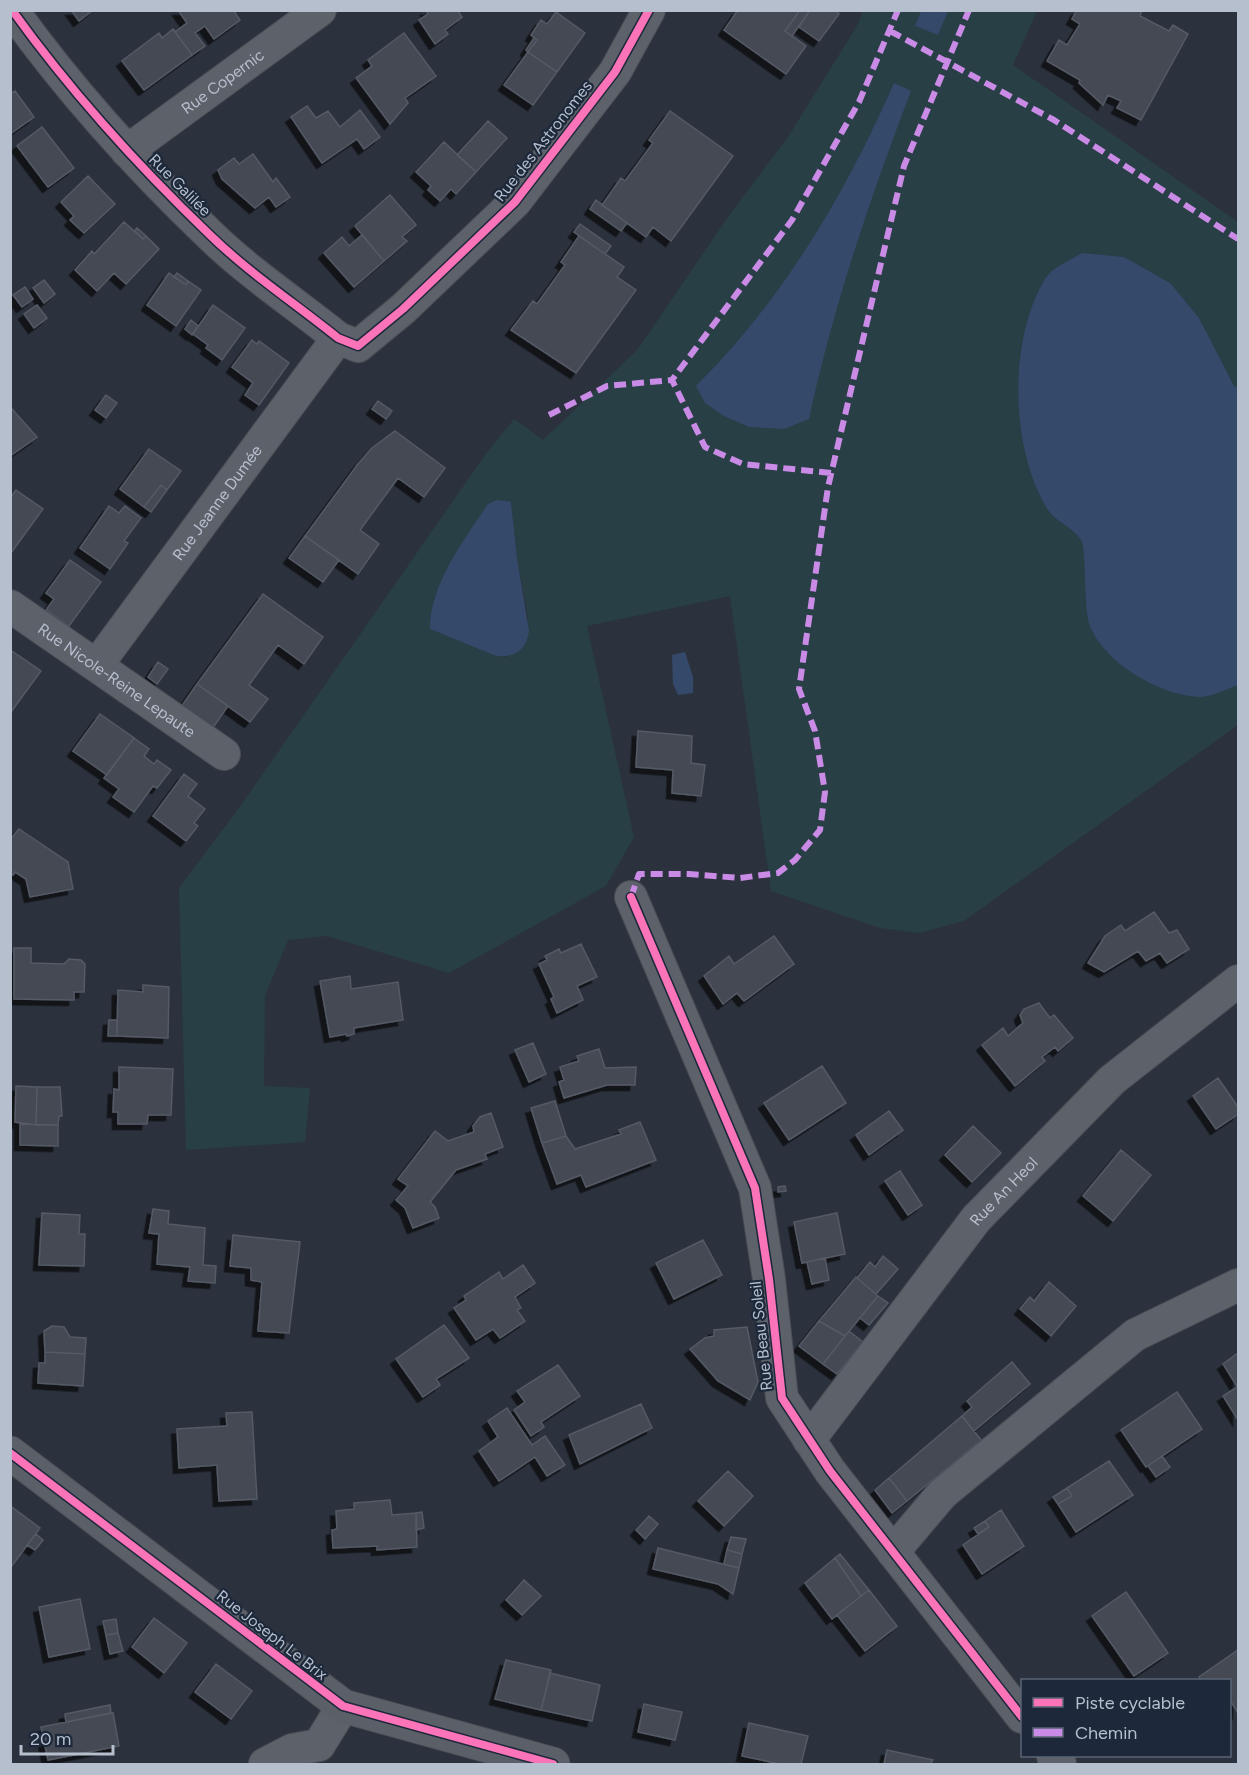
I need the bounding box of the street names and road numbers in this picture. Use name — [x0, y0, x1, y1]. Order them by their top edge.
street label: Rue Copernic — [177, 45, 268, 118]
street label: Rue des Astronomes — [490, 77, 596, 205]
street label: Rue Galilée — [145, 150, 215, 220]
street label: Rue Jeanne Dumée — [168, 441, 266, 564]
street label: Rue Nicole-Reine Lepaute — [35, 619, 200, 741]
street label: Rue An Heol — [965, 1153, 1041, 1229]
street label: Rue Beau Soleil — [746, 1280, 776, 1392]
street label: Rue Joseph Le Brix — [213, 1586, 331, 1684]

